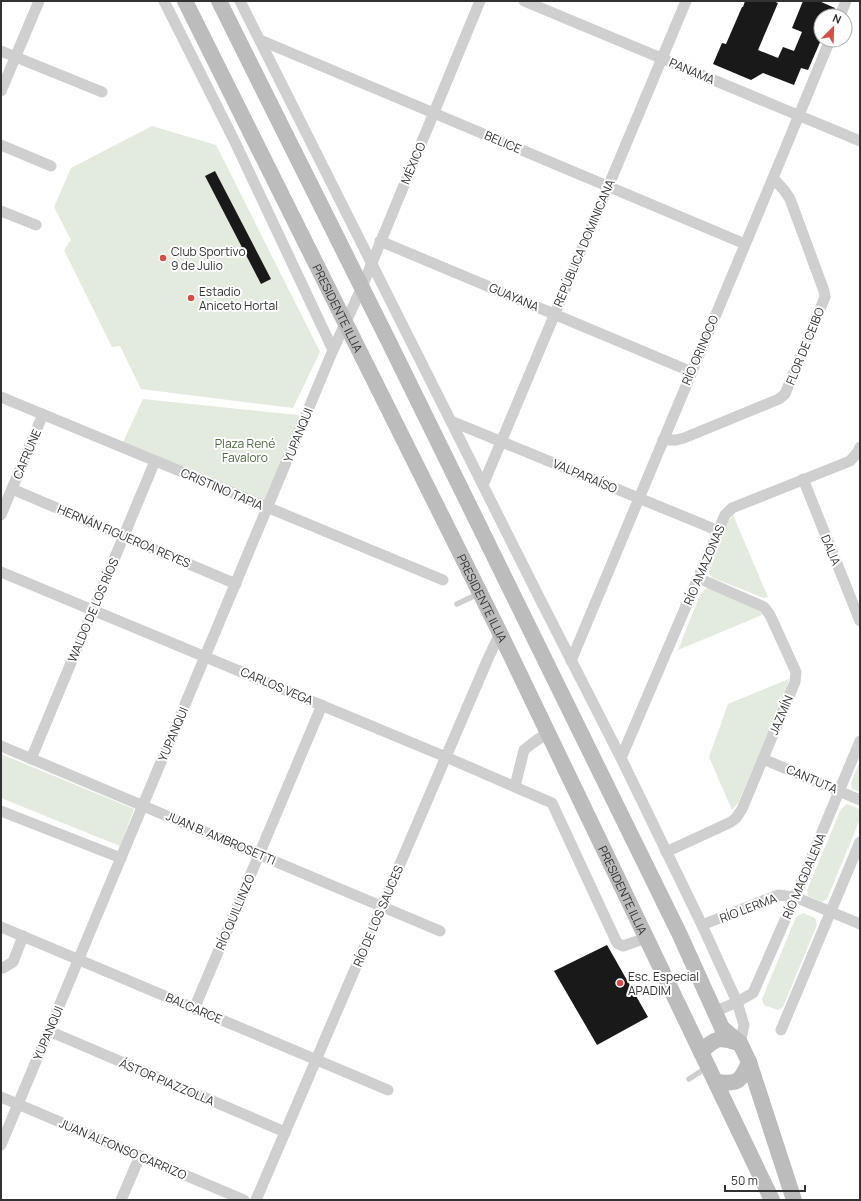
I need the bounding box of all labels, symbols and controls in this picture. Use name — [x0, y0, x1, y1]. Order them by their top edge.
north arrow — [813, 8, 853, 48]
text: N — [831, 10, 844, 27]
street label: PANAMA — [667, 54, 718, 88]
street label: BELICE — [482, 127, 524, 157]
street label: MÉXICO — [397, 139, 430, 187]
street label: REPÚBLICA DOMINICANA — [549, 176, 619, 309]
place label: Club Sportivo 9 de Julio — [171, 243, 246, 274]
marker: Club Sportivo 9 de Julio — [158, 253, 168, 263]
street label: PRESIDENTE ILLIA — [309, 261, 367, 355]
street label: GUAYANA — [486, 279, 542, 315]
place label: Estadio Aniceto Hortal — [199, 283, 278, 314]
marker: Estadio Aniceto Hortal — [186, 293, 196, 303]
street label: FLOR DE CEIBO — [782, 304, 828, 387]
street label: RÍO ORINOCO — [678, 312, 723, 388]
street label: YUPANQUI — [279, 405, 317, 465]
street label: CAFRUNE — [9, 426, 45, 482]
park label: Plaza René Favaloro — [215, 435, 275, 466]
street label: VALPARAÍSO — [550, 455, 620, 497]
street label: CRISTINO TAPIA — [178, 464, 266, 514]
street label: HERNÁN FIGUEROA REYES — [55, 500, 193, 572]
street label: RÍO AMAZONAS — [679, 522, 729, 608]
street label: DALIA — [817, 532, 845, 568]
street label: PRESIDENTE ILLIA — [453, 551, 512, 645]
street label: WALDO DE LOS RÍOS — [63, 555, 123, 665]
street label: CARLOS VEGA — [238, 663, 316, 709]
street label: JAZMÍN — [765, 693, 797, 737]
street label: YUPANQUI — [154, 704, 192, 764]
street label: CANTUTA — [784, 761, 841, 798]
street label: JUAN B. AMBROSETTI — [164, 807, 278, 869]
street label: RÍO MAGDALENA — [778, 830, 830, 921]
street label: PRESIDENTE ILLIA — [595, 843, 652, 937]
street label: RÍO DE LOS SAUCES — [349, 863, 407, 969]
street label: RÍO QUILLINZO — [211, 871, 259, 952]
street label: RÍO LERMA — [717, 889, 779, 927]
place label: Esc. Especial APADIM — [628, 968, 699, 999]
marker: Esc. Especial APADIM — [615, 978, 625, 988]
street label: BALCARCE — [163, 988, 225, 1028]
street label: YUPANQUI — [29, 1003, 67, 1063]
street label: ÁSTOR PIAZZOLLA — [117, 1054, 217, 1110]
street label: JUAN ALFONSO CARRIZO — [57, 1114, 190, 1184]
scale bar — [725, 1167, 805, 1193]
text: 50 m — [731, 1172, 758, 1189]

